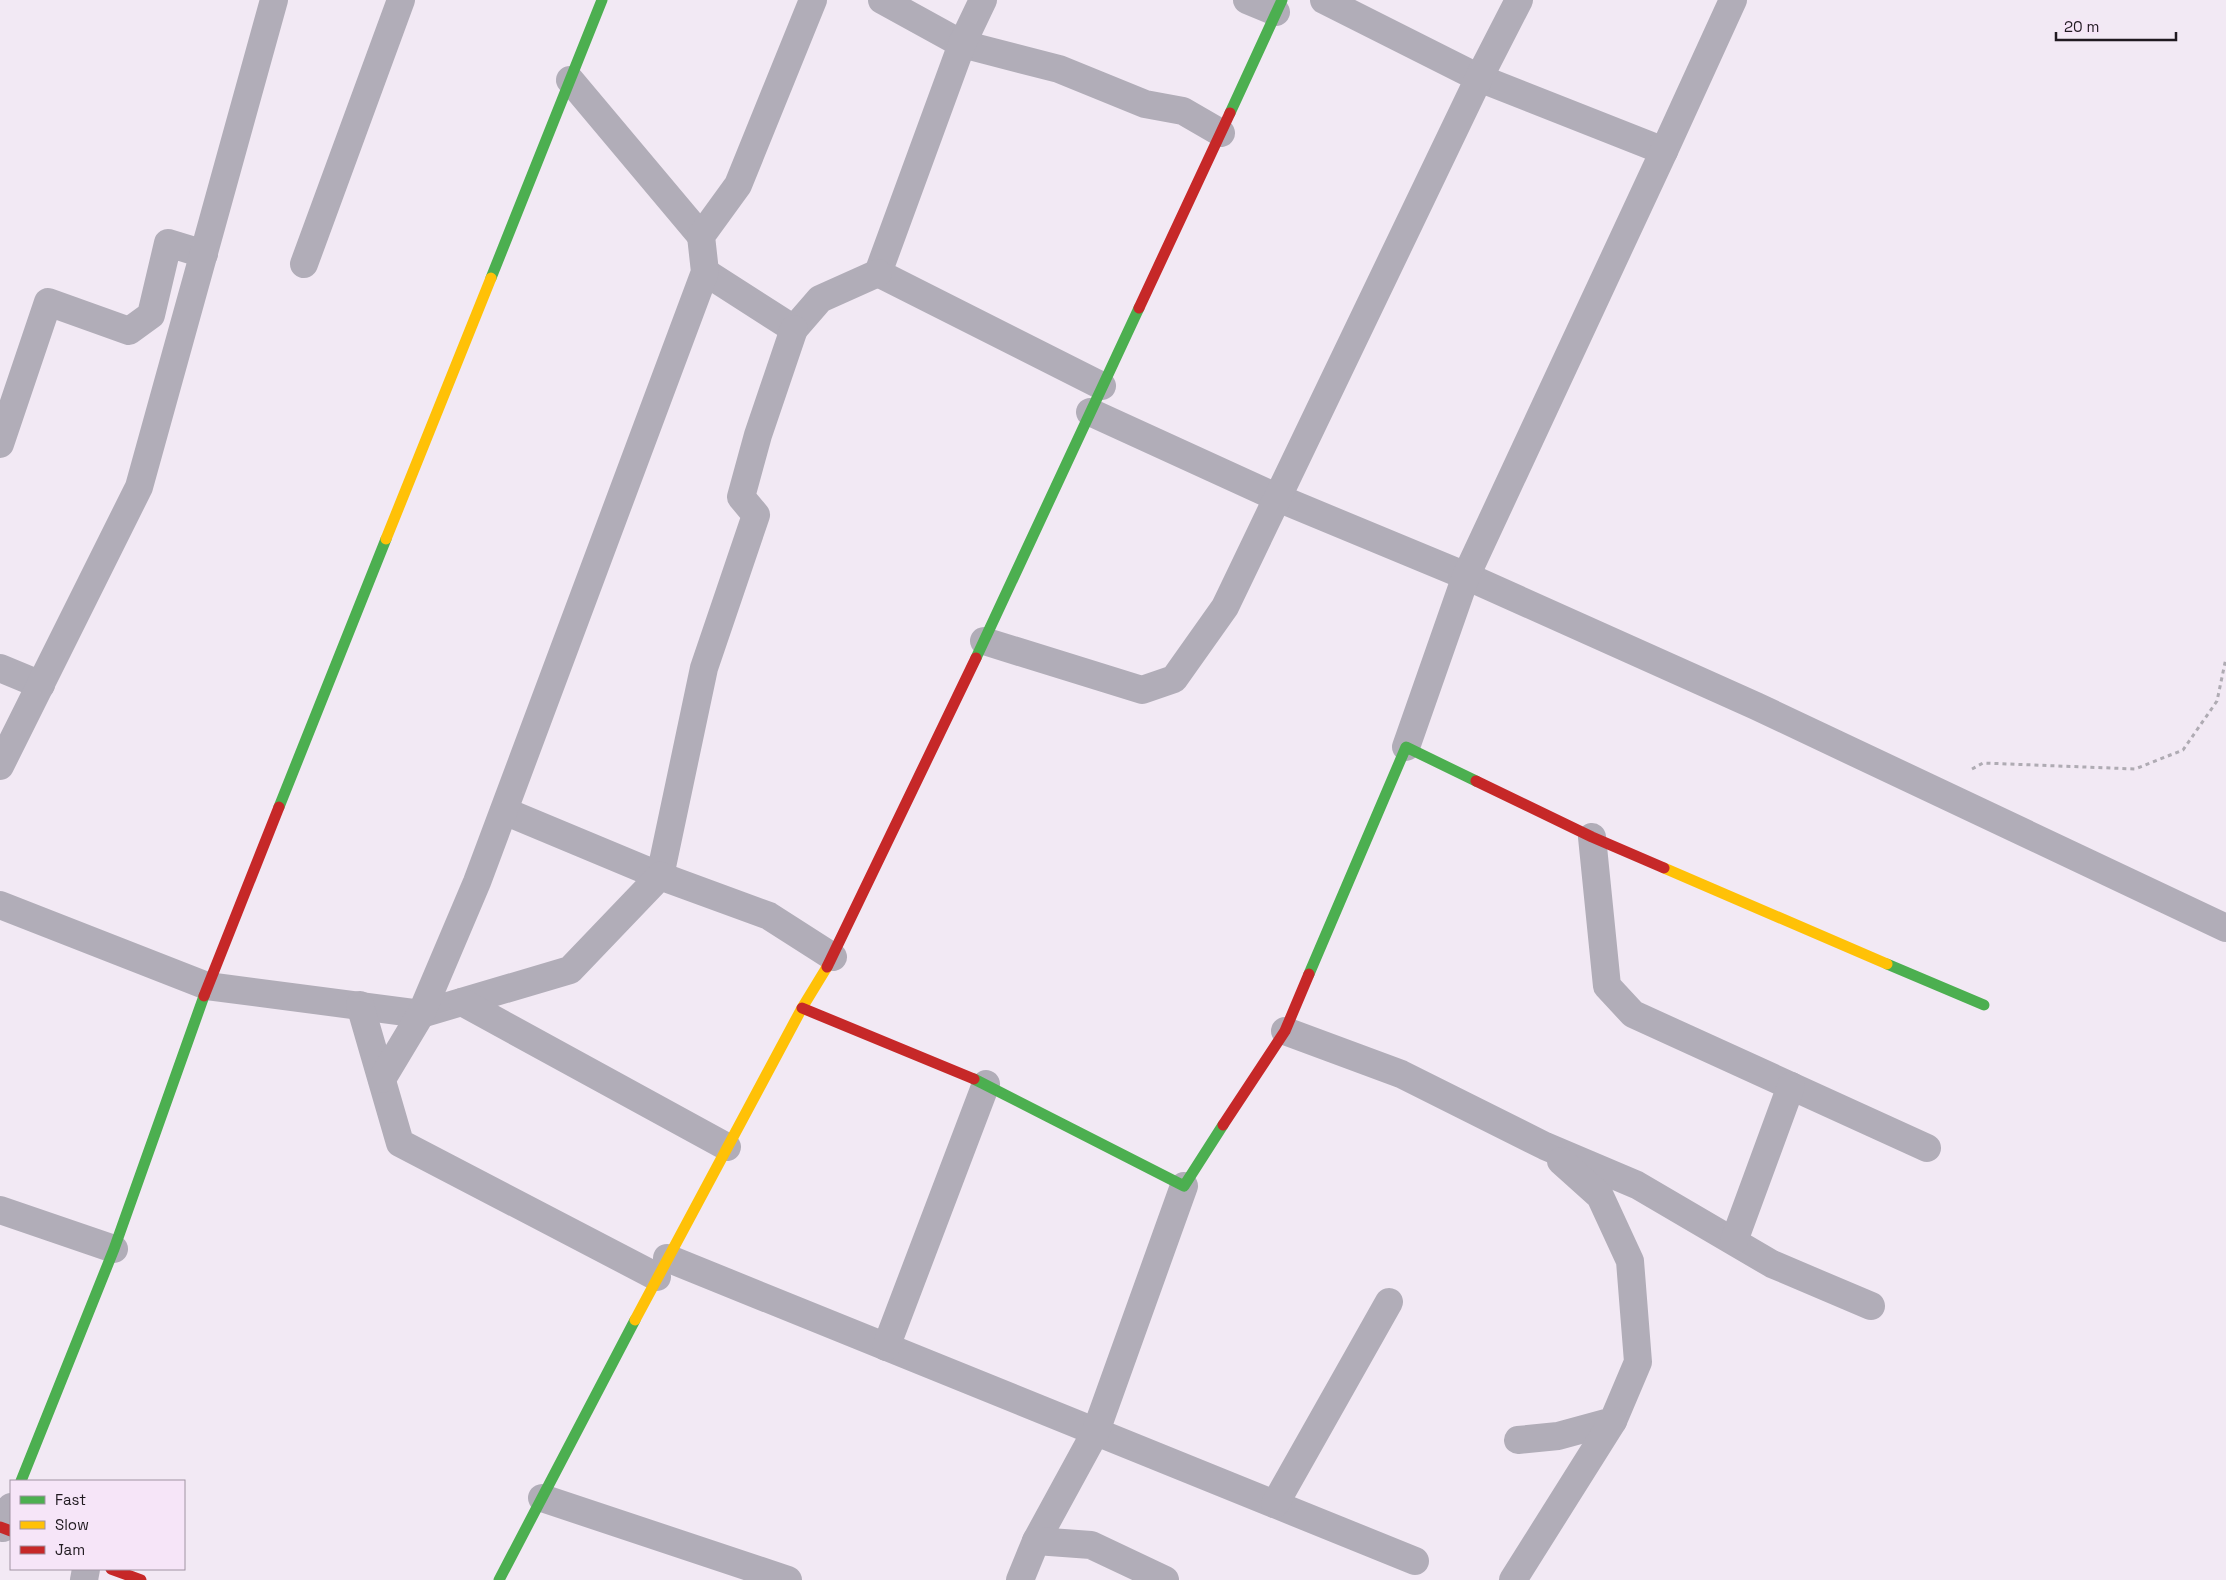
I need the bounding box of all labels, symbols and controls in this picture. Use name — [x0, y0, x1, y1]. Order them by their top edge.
scale bar — [2056, 10, 2176, 42]
text: 20 m — [2064, 17, 2099, 36]
legend — [10, 1480, 185, 1570]
text: Fast — [55, 1490, 86, 1509]
text: Slow — [55, 1515, 89, 1534]
text: Jam — [55, 1540, 85, 1559]

